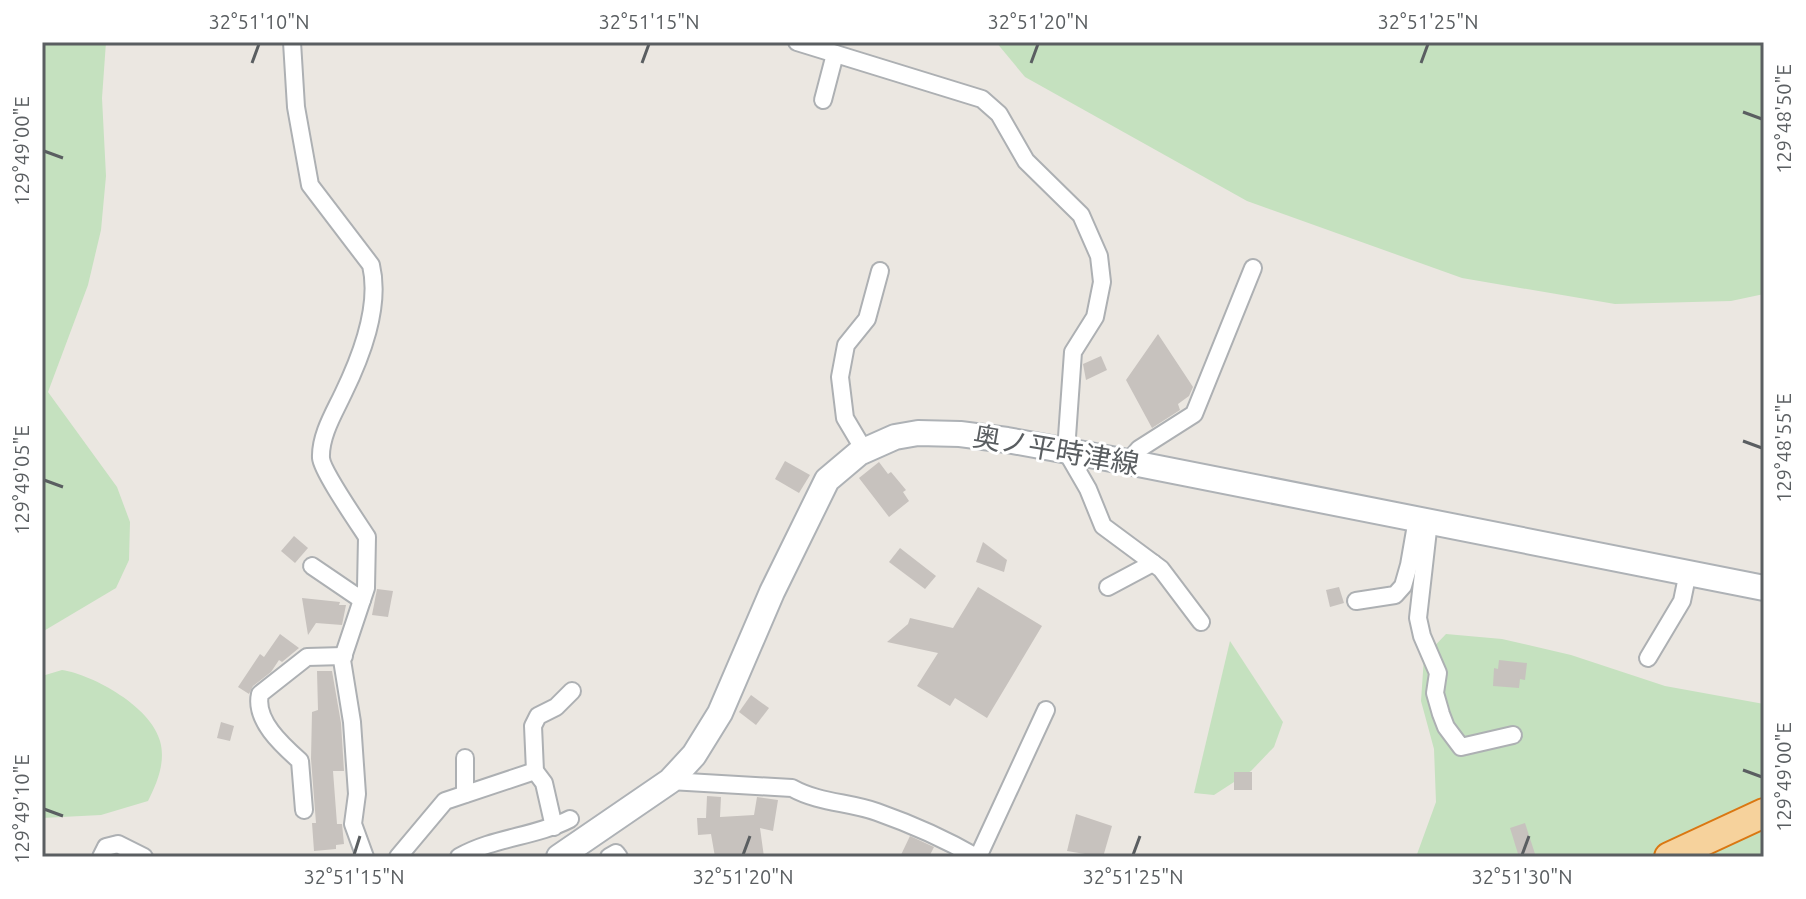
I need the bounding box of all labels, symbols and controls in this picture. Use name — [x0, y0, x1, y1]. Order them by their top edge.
text: 32°51'10"N — [208, 10, 310, 33]
text: 32°51'15"N — [598, 10, 700, 33]
text: 32°51'20"N — [987, 10, 1089, 33]
text: 32°51'25"N — [1377, 10, 1479, 33]
text: 129°48'50"E — [1772, 64, 1795, 174]
text: 129°49'00"E — [10, 96, 33, 206]
text: 129°48'55"E — [1772, 393, 1795, 503]
street label: 奥ノ平時津線 — [971, 420, 1142, 479]
text: 129°49'05"E — [10, 425, 33, 535]
text: 129°49'00"E — [1772, 722, 1795, 832]
text: 129°49'10"E — [10, 754, 33, 864]
text: 32°51'15"N — [303, 865, 405, 888]
text: 32°51'20"N — [692, 865, 794, 888]
text: 32°51'25"N — [1082, 865, 1184, 888]
text: 32°51'30"N — [1471, 865, 1573, 888]

